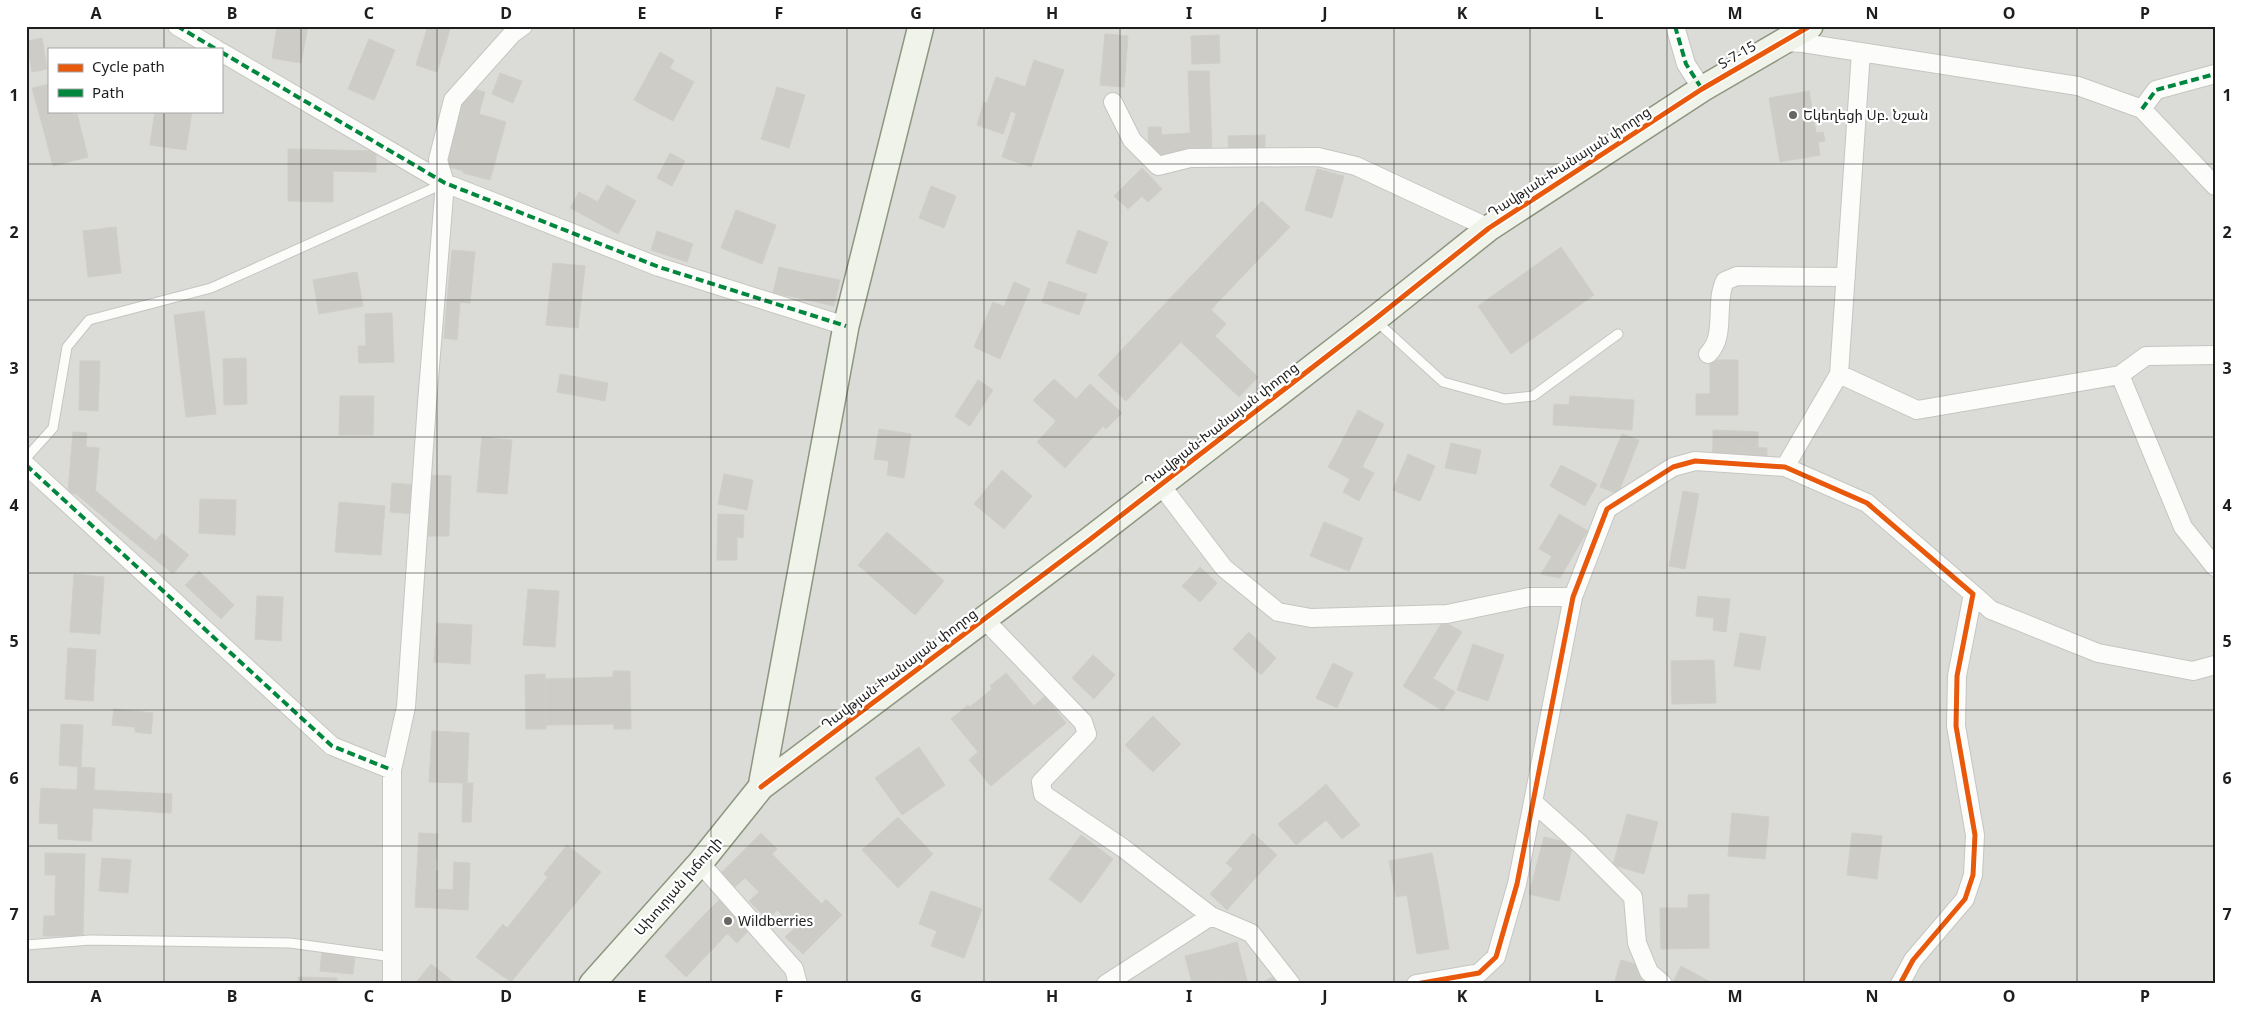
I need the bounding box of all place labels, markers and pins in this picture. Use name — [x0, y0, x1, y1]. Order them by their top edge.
place label: Եկեղեցի Սբ. Նշան — [1803, 105, 1928, 124]
marker: Եկեղեցի Սբ. Նշան — [1787, 109, 1799, 121]
place label: Wildberries — [738, 911, 813, 930]
marker: Wildberries — [722, 915, 734, 927]

